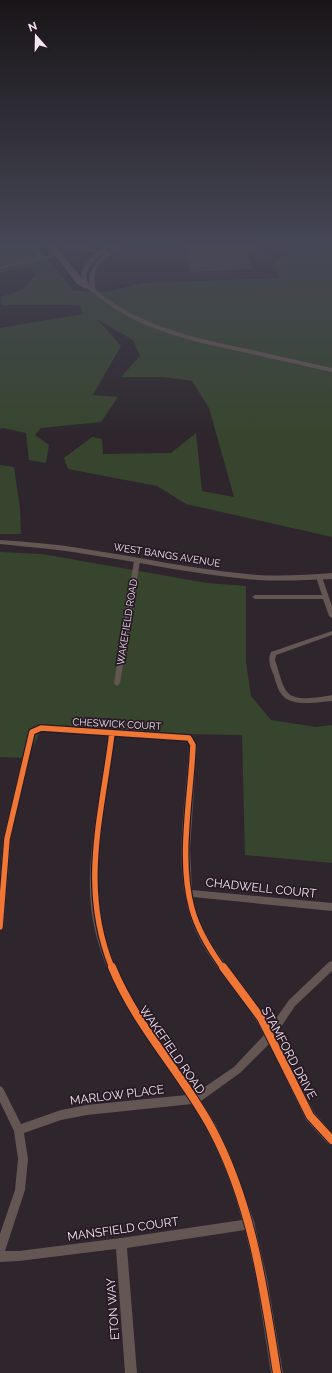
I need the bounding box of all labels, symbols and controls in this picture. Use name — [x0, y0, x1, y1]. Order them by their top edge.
north arrow — [16, 16, 56, 56]
text: N — [27, 20, 39, 35]
street label: WEST BANGS AVENUE — [113, 541, 221, 569]
street label: WAKEFIELD ROAD — [115, 578, 139, 666]
street label: CHESWICK COURT — [72, 716, 162, 732]
street label: CHADWELL COURT — [205, 875, 318, 901]
street label: WAKEFIELD ROAD — [136, 1003, 208, 1097]
street label: STAMFORD DRIVE — [259, 1004, 319, 1102]
street label: MARLOW PLACE — [69, 1082, 165, 1108]
street label: MANSFIELD COURT — [66, 1214, 180, 1244]
street label: ETON WAY — [104, 1277, 122, 1340]

